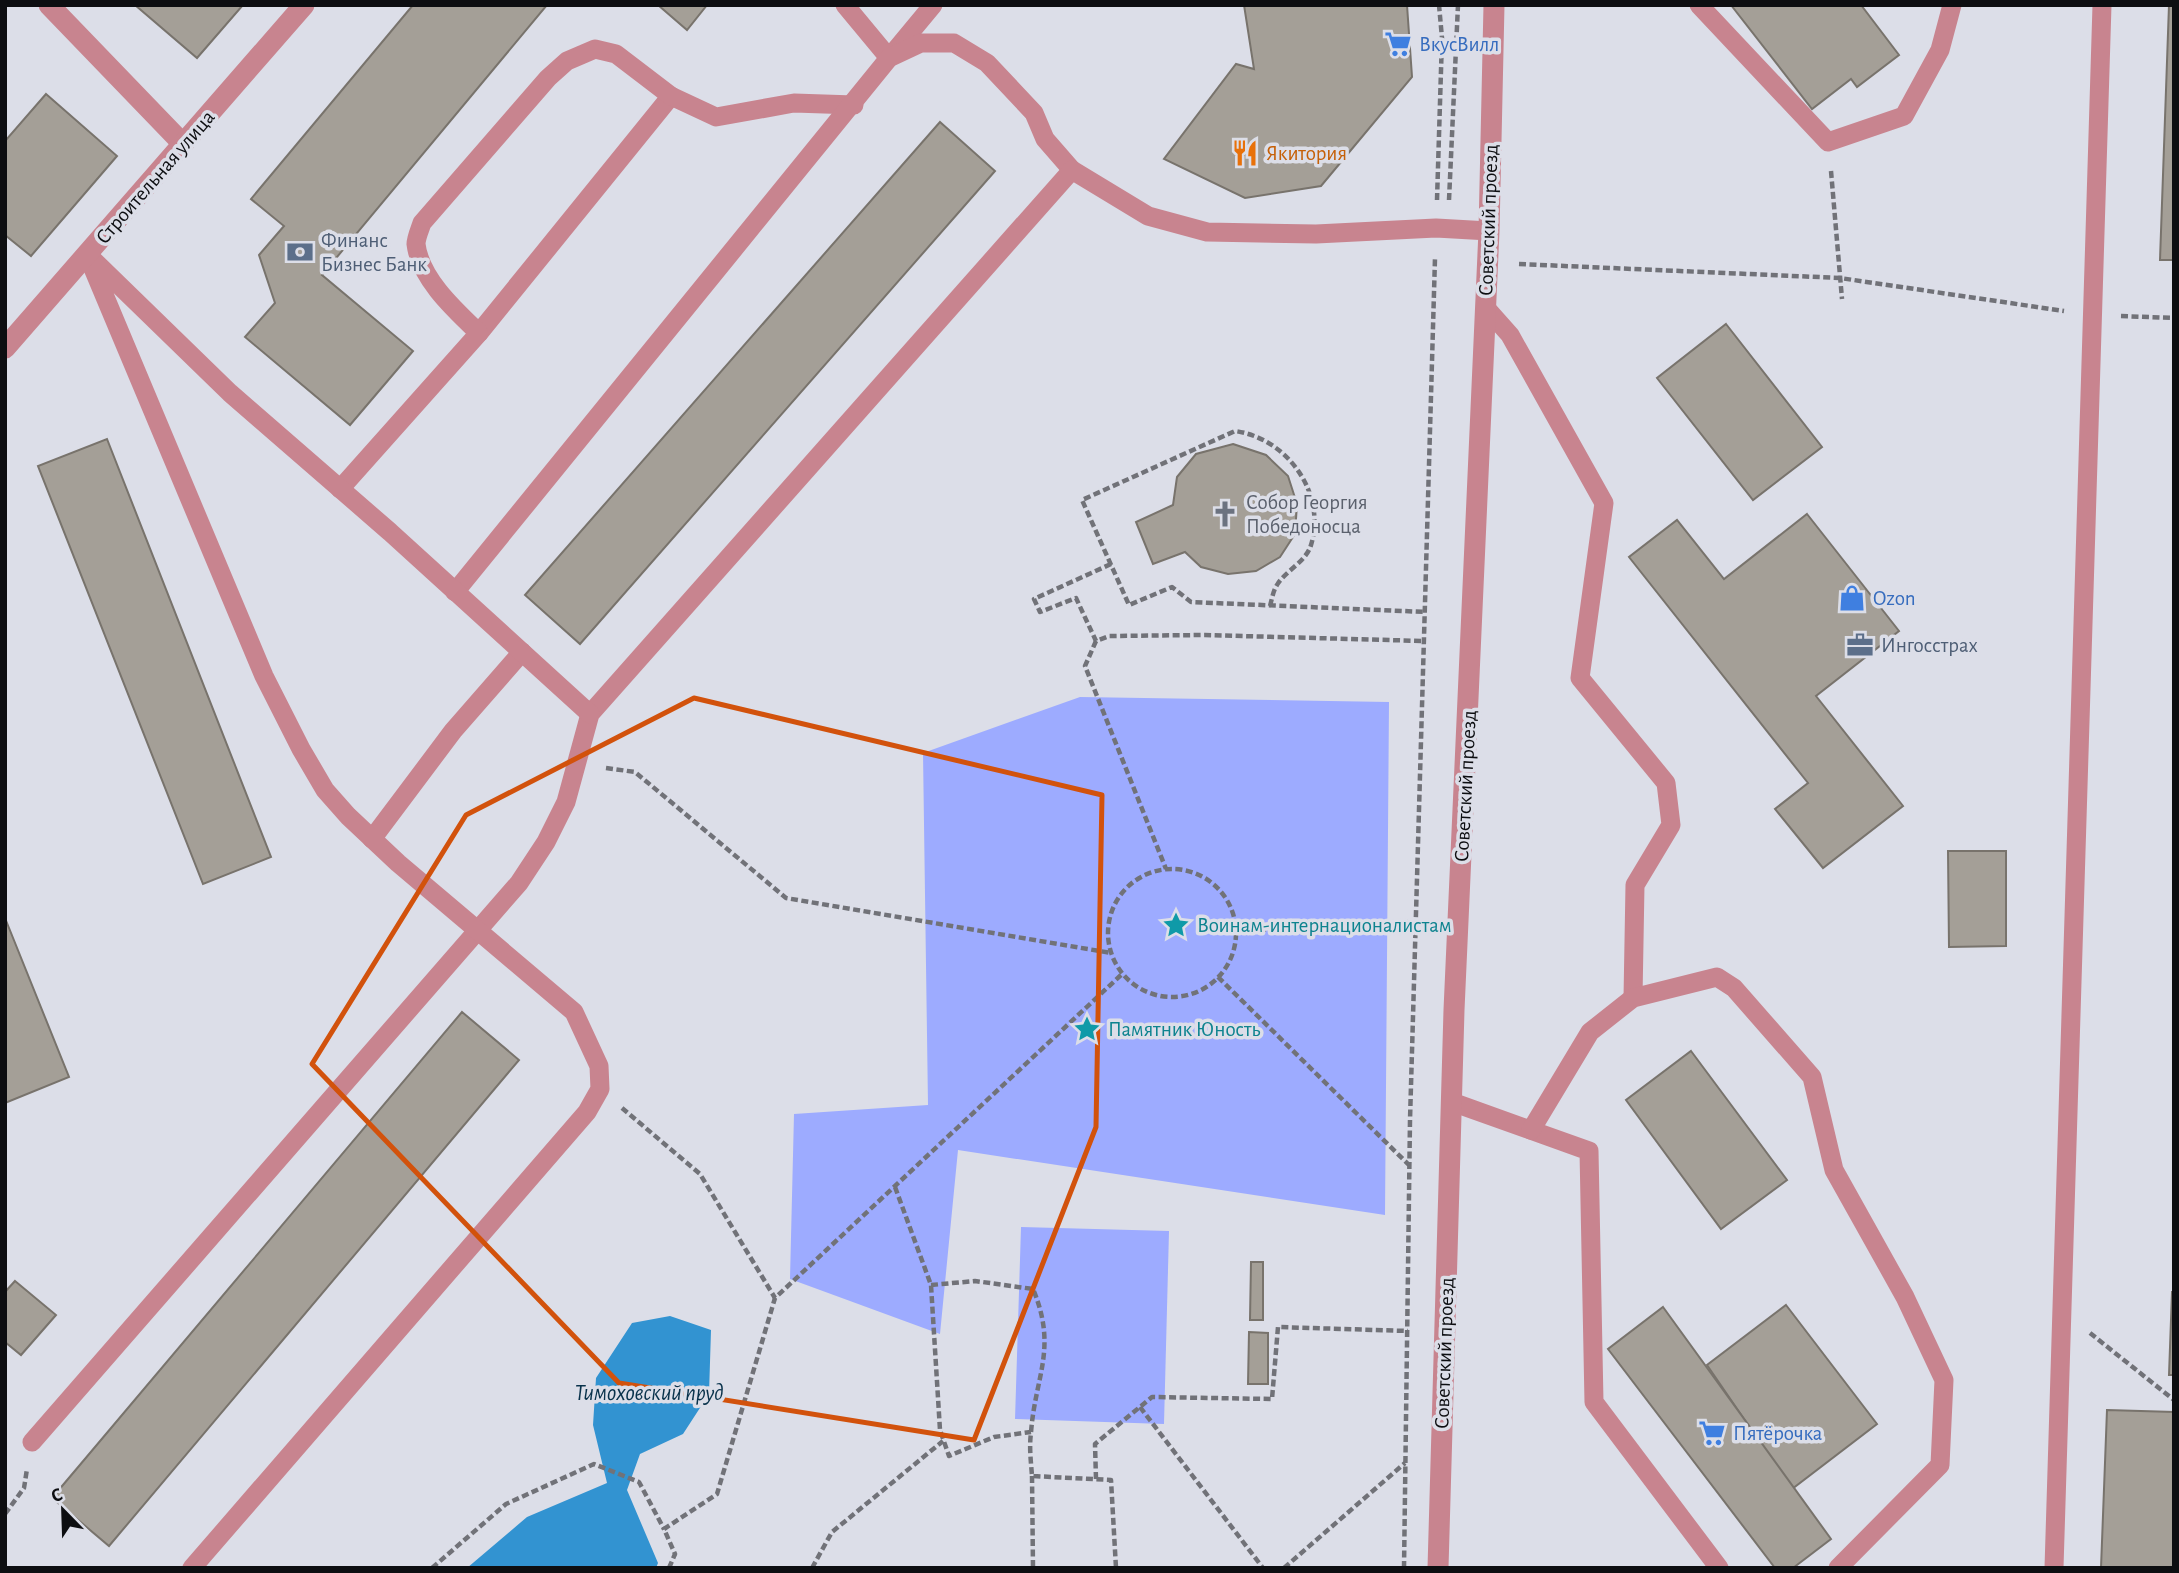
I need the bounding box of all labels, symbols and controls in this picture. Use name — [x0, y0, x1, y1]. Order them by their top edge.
supermarket icon: ВкусВилл — [1383, 29, 1413, 59]
place label: ВкусВилл — [1419, 34, 1499, 55]
street label: Строительная улица — [92, 106, 219, 248]
restaurant icon: Якитория — [1230, 138, 1260, 168]
place label: Якитория — [1266, 143, 1347, 164]
street label: Советский проезд — [1475, 144, 1502, 296]
place label: Финанс Бизнес Банк — [321, 230, 427, 275]
bank icon: Финанс Бизнес Банк — [285, 237, 315, 267]
place label: Собор Георгия Победоносца — [1246, 492, 1368, 537]
church icon: Собор Георгия Победоносца — [1210, 499, 1240, 529]
shop icon: Ozon — [1837, 583, 1867, 613]
place label: Ozon — [1873, 588, 1916, 609]
office icon: Ингосстрах — [1845, 630, 1875, 660]
place label: Ингосстрах — [1881, 635, 1978, 656]
street label: Советский проезд — [1451, 710, 1480, 862]
place icon: Воинам-интернационалистам — [1161, 910, 1191, 940]
place label: Воинам-интернационалистам — [1197, 915, 1452, 936]
place icon: Памятник Юность — [1072, 1014, 1102, 1044]
place label: Памятник Юность — [1108, 1019, 1261, 1040]
street label: Советский проезд — [1431, 1277, 1458, 1429]
water label: Тимоховский пруд — [574, 1382, 724, 1405]
supermarket icon: Пятёрочка — [1697, 1418, 1727, 1448]
place label: Пятёрочка — [1733, 1423, 1823, 1444]
north arrow — [28, 1475, 98, 1545]
text: С — [48, 1485, 65, 1507]

